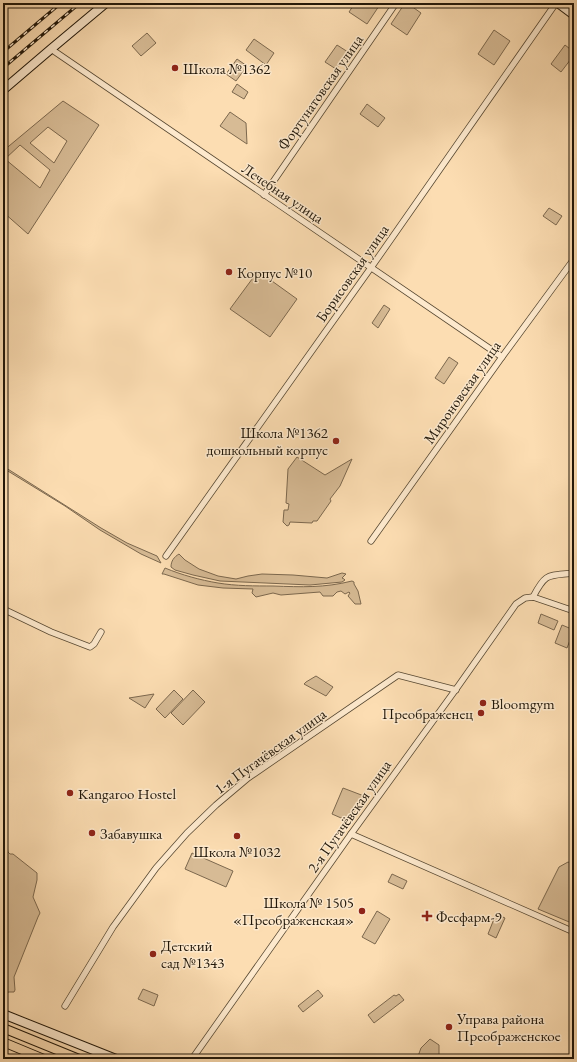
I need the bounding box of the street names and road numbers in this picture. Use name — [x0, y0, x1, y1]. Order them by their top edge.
street label: Фортунатовская улица — [273, 31, 367, 153]
street label: Лечебная улица — [238, 159, 328, 227]
street label: Борисовская улица — [311, 220, 393, 326]
street label: Мироновская улица — [419, 337, 505, 447]
street label: 1-я Пугачёвская улица — [210, 704, 330, 798]
street label: 2-я Пугачёвская улица — [303, 756, 395, 876]

